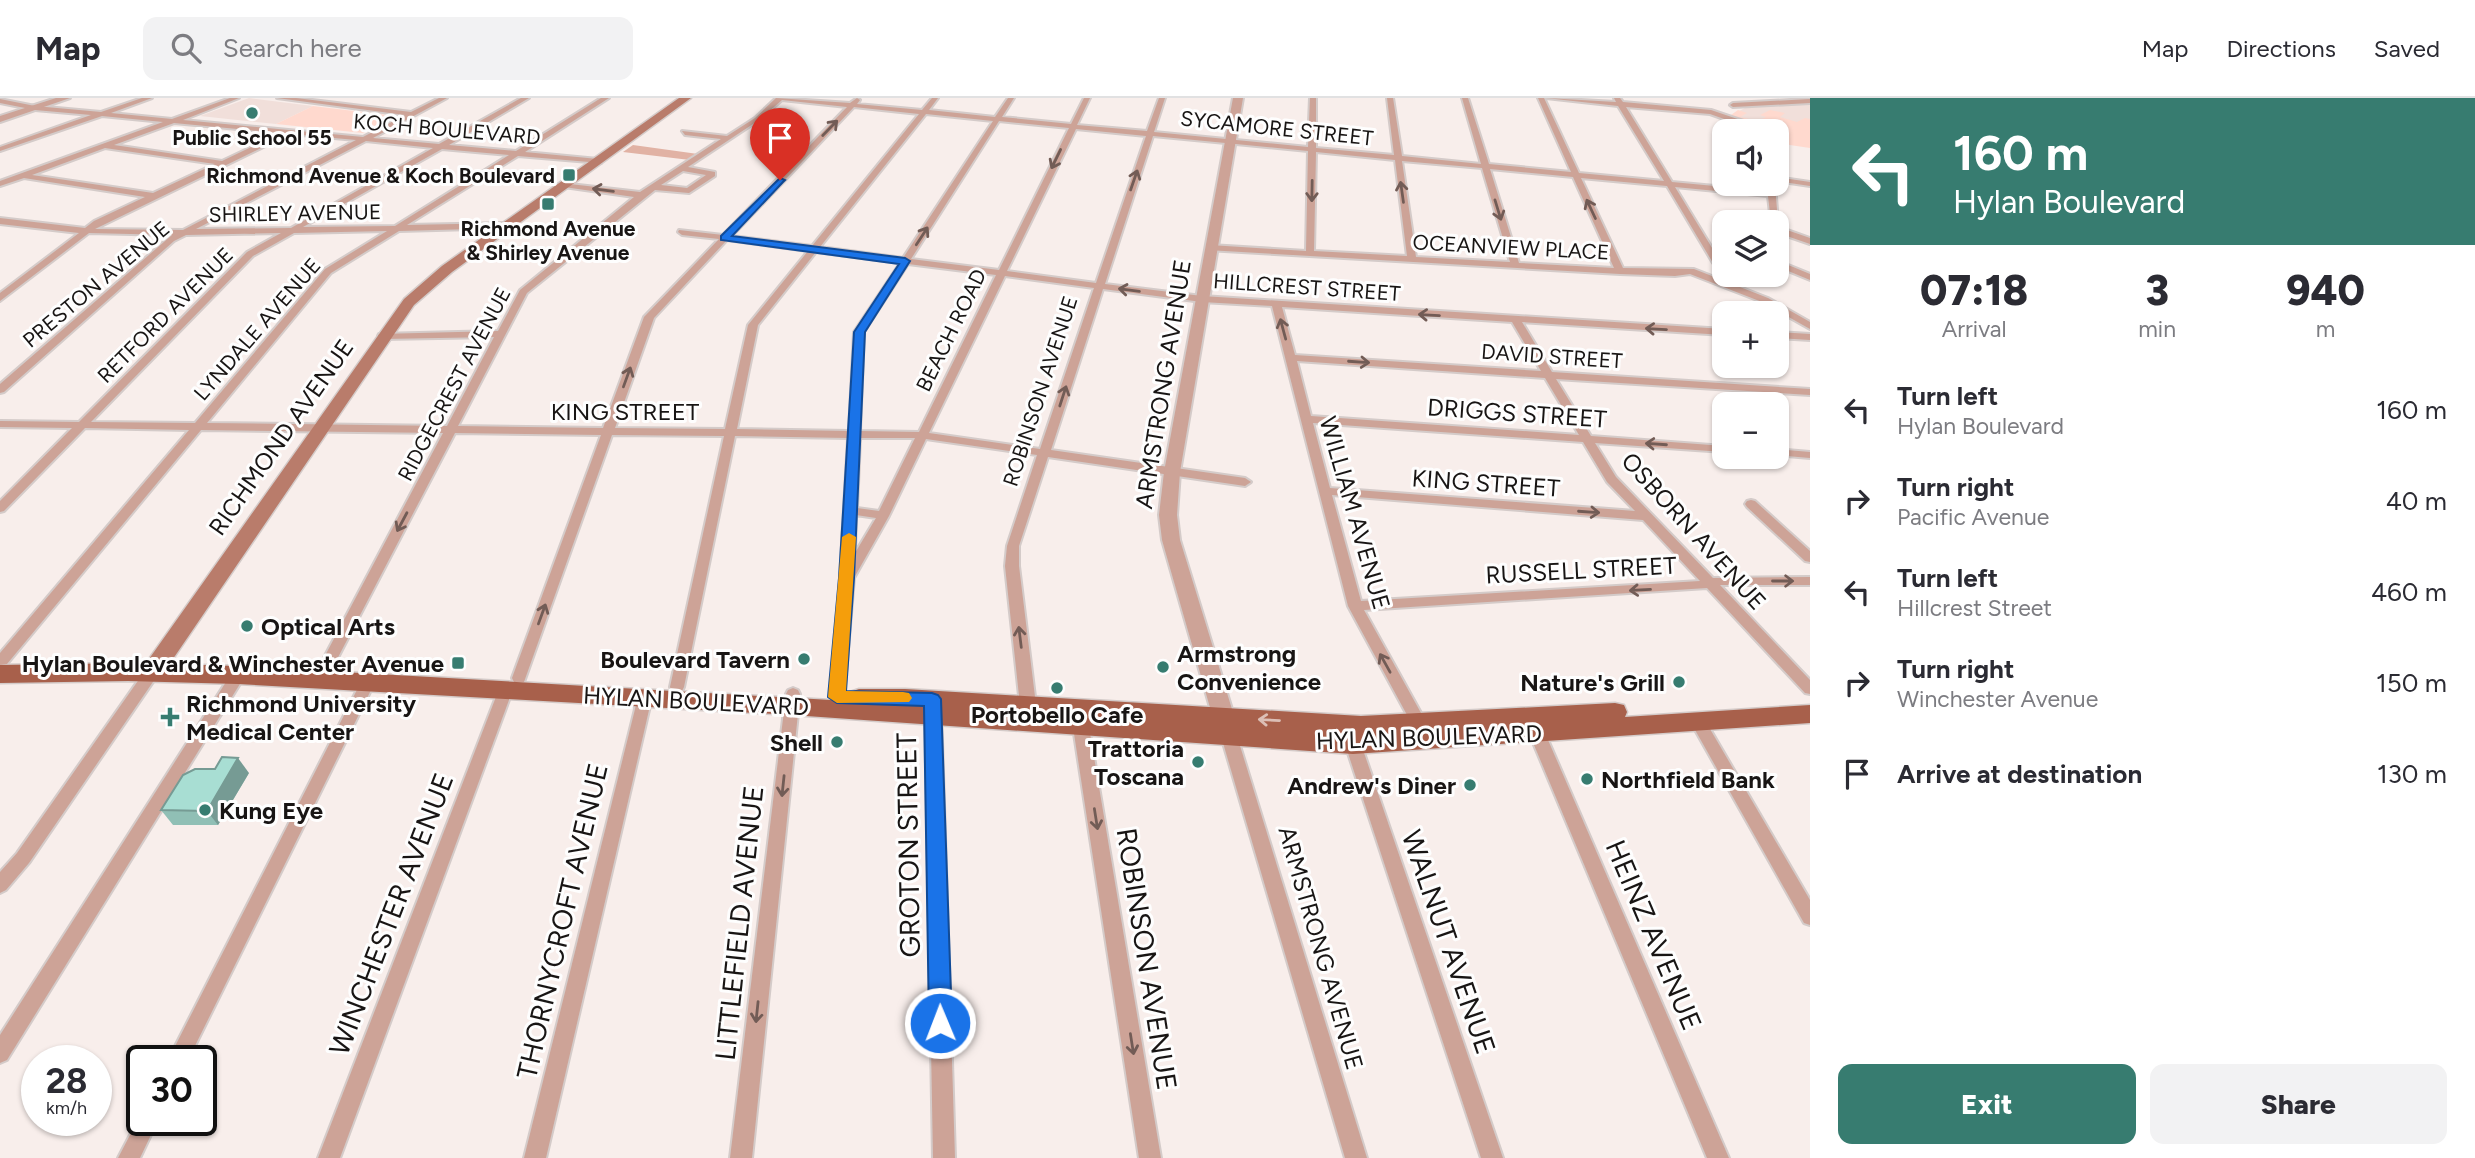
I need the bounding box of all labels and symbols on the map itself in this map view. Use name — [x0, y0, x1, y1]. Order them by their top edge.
marker: Public School 55 — [244, 105, 260, 121]
street label: SYCAMORE STREET — [1179, 105, 1375, 151]
street label: KOCH BOULEVARD — [352, 108, 542, 150]
pin — [750, 108, 810, 180]
one-way arrow — [822, 120, 839, 137]
place label: Public School 55 — [172, 125, 332, 150]
one-way arrow — [1049, 148, 1063, 169]
place label: Richmond Avenue & Koch Boulevard — [206, 163, 555, 188]
marker: Richmond Avenue & Koch Boulevard — [561, 167, 577, 183]
one-way arrow — [1129, 170, 1141, 192]
one-way arrow — [1305, 179, 1318, 202]
one-way arrow — [1396, 181, 1409, 204]
one-way arrow — [592, 184, 615, 197]
marker: Richmond Avenue & Shirley Avenue — [540, 196, 556, 212]
street label: SHIRLEY AVENUE — [209, 199, 381, 227]
one-way arrow — [1493, 199, 1506, 221]
one-way arrow — [1584, 199, 1597, 220]
street label: PRESTON AVENUE — [18, 215, 174, 353]
place label: Richmond Avenue & Shirley Avenue — [461, 216, 636, 265]
one-way arrow — [914, 227, 929, 246]
street label: OCEANVIEW PLACE — [1412, 229, 1610, 265]
street label: RETFORD AVENUE — [92, 242, 238, 388]
street label: LYNDALE AVENUE — [188, 253, 326, 405]
street label: ARMSTRONG AVENUE — [1129, 257, 1197, 511]
street label: BEACH ROAD — [911, 265, 991, 395]
street label: HILLCREST STREET — [1212, 268, 1402, 306]
street label: RIDGECREST AVENUE — [392, 283, 516, 485]
one-way arrow — [1118, 283, 1141, 296]
street label: ROBINSON AVENUE — [997, 293, 1083, 489]
one-way arrow — [1417, 308, 1440, 321]
one-way arrow — [1276, 318, 1289, 341]
one-way arrow — [1644, 322, 1667, 335]
street label: RICHMOND AVENUE — [202, 333, 360, 541]
street label: DAVID STREET — [1480, 339, 1624, 373]
one-way arrow — [1347, 356, 1370, 369]
one-way arrow — [622, 366, 634, 388]
one-way arrow — [1057, 386, 1070, 408]
street label: DRIGGS STREET — [1426, 392, 1608, 434]
street label: KING STREET — [551, 397, 699, 426]
street label: WILLIAM AVENUE — [1314, 413, 1396, 613]
one-way arrow — [1645, 437, 1667, 450]
street label: OSBORN AVENUE — [1616, 446, 1772, 616]
street label: KING STREET — [1411, 463, 1561, 503]
one-way arrow — [1577, 505, 1600, 518]
one-way arrow — [394, 511, 408, 532]
street label: RUSSELL STREET — [1485, 551, 1677, 589]
one-way arrow — [1772, 574, 1795, 588]
one-way arrow — [1629, 583, 1652, 596]
one-way arrow — [537, 603, 549, 625]
place label: Optical Arts — [261, 612, 395, 641]
marker: Optical Arts — [239, 618, 255, 634]
one-way arrow — [1014, 626, 1027, 649]
place label: Armstrong Convenience — [1177, 639, 1321, 696]
place label: Boulevard Tavern — [600, 645, 790, 674]
place label: Hylan Boulevard & Winchester Avenue — [22, 649, 444, 678]
marker: Boulevard Tavern — [796, 651, 812, 667]
one-way arrow — [1378, 653, 1392, 673]
marker: Hylan Boulevard & Winchester Avenue — [450, 655, 466, 671]
marker: Armstrong Convenience — [1155, 659, 1171, 675]
place label: Nature's Grill — [1520, 668, 1665, 697]
marker: Nature's Grill — [1671, 674, 1687, 690]
marker: Portobello Cafe — [1049, 680, 1065, 696]
street label: HYLAN BOULEVARD — [582, 681, 810, 721]
place label: Richmond University Medical Center — [186, 689, 416, 746]
place label: Portobello Cafe — [971, 700, 1143, 729]
marker: Richmond University Medical Center — [160, 707, 180, 727]
one-way arrow — [1258, 713, 1280, 726]
street label: HYLAN BOULEVARD — [1316, 719, 1542, 755]
place label: Shell — [770, 728, 823, 757]
street label: GROTON STREET — [889, 732, 927, 958]
marker: Shell — [829, 734, 845, 750]
place label: Trattoria Toscana — [1088, 734, 1184, 791]
marker: Trattoria Toscana — [1190, 754, 1206, 770]
street label: THORNYCROFT AVENUE — [509, 760, 615, 1082]
place label: Northfield Bank — [1601, 765, 1775, 794]
street label: WINCHESTER AVENUE — [321, 768, 461, 1060]
place label: Andrew's Diner — [1287, 771, 1456, 800]
marker: Northfield Bank — [1579, 771, 1595, 787]
one-way arrow — [776, 774, 789, 797]
marker: Andrew's Diner — [1462, 777, 1478, 793]
street label: LITTLEFIELD AVENUE — [708, 784, 770, 1062]
place label: Kung Eye — [219, 796, 323, 825]
marker: Kung Eye — [197, 802, 213, 818]
one-way arrow — [1090, 807, 1103, 830]
street label: ARMSTRONG AVENUE — [1272, 823, 1370, 1073]
street label: WALNUT AVENUE — [1395, 825, 1503, 1059]
street label: ROBINSON AVENUE — [1109, 826, 1185, 1092]
street label: HEINZ AVENUE — [1599, 835, 1709, 1035]
position arrow — [903, 986, 977, 1060]
one-way arrow — [751, 1000, 764, 1023]
one-way arrow — [1126, 1032, 1139, 1055]
speed limit sign: 30 — [126, 1045, 217, 1136]

